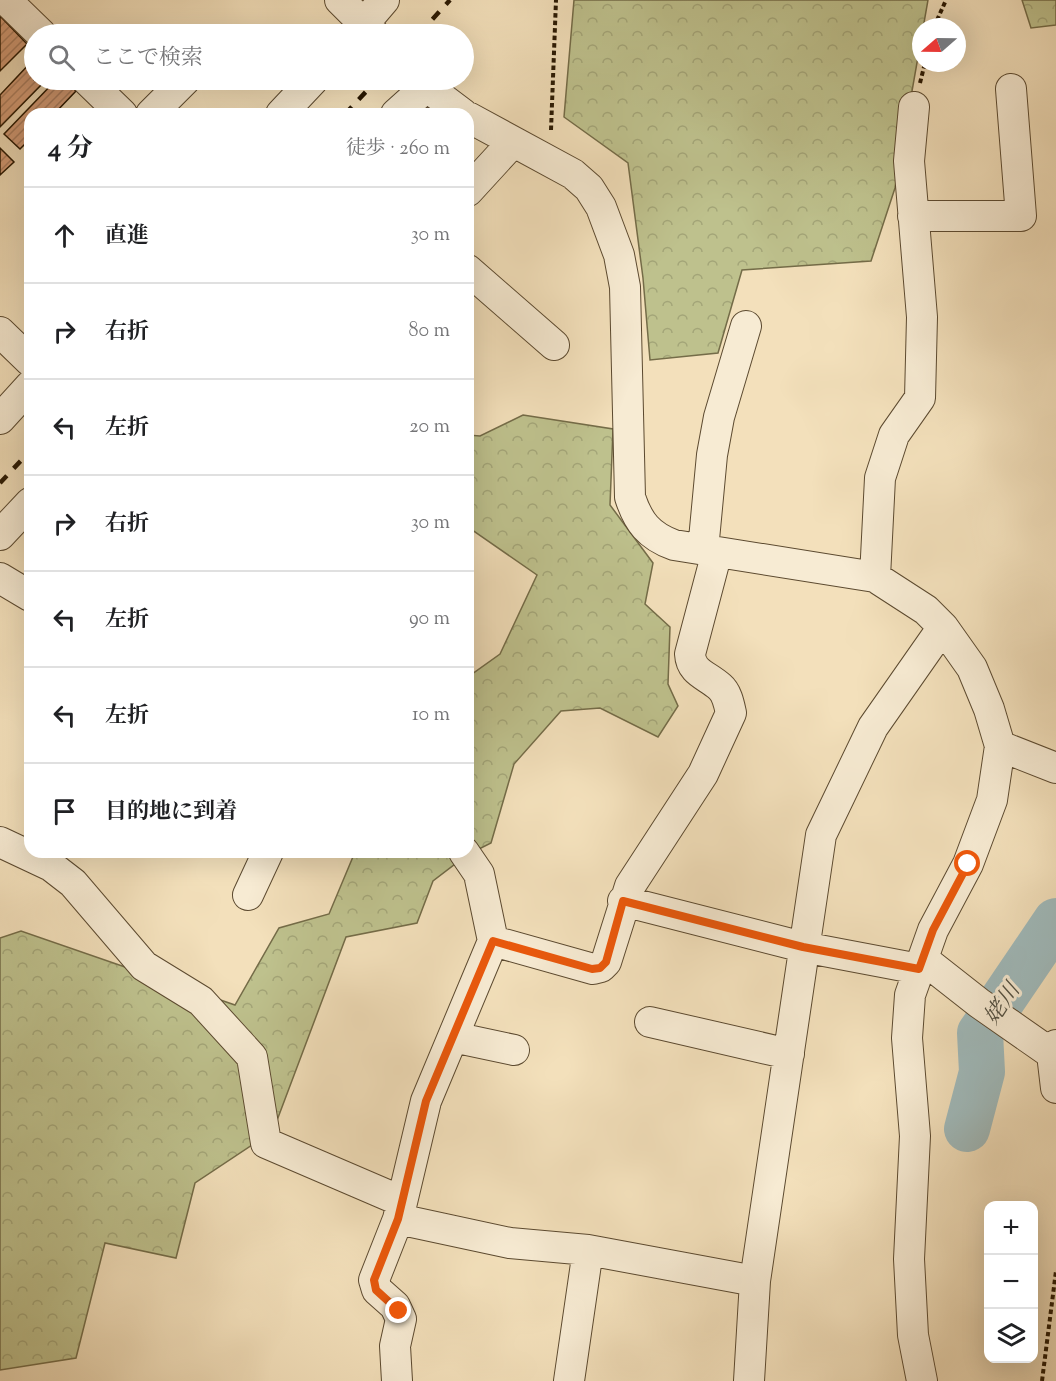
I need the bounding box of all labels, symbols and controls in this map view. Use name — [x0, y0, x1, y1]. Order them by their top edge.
north arrow — [912, 18, 966, 72]
search box — [24, 24, 474, 90]
icon: search — [45, 41, 78, 74]
text: ここで検索 — [93, 43, 203, 75]
text: 4 分 — [48, 131, 93, 168]
text: 徒歩 · 260 m — [346, 135, 450, 164]
icon: ahead — [48, 219, 81, 252]
text: 直進 — [105, 221, 149, 253]
text: 30 m — [411, 221, 450, 250]
icon: right — [48, 315, 81, 348]
text: 右折 — [105, 317, 149, 349]
text: 80 m — [409, 317, 450, 346]
icon: left — [48, 411, 81, 444]
text: 左折 — [105, 413, 149, 445]
text: 20 m — [409, 413, 450, 442]
icon: right — [48, 507, 81, 540]
text: 右折 — [105, 509, 149, 541]
text: 30 m — [411, 509, 450, 538]
icon: left — [48, 603, 81, 636]
text: 左折 — [105, 605, 149, 637]
text: 90 m — [409, 605, 450, 634]
icon: left — [48, 699, 81, 732]
text: 左折 — [105, 701, 149, 733]
text: 10 m — [412, 701, 450, 730]
icon: arrive — [48, 795, 81, 828]
text: 目的地に到着 — [105, 797, 237, 829]
route start — [954, 850, 980, 876]
water label: 姥川 — [978, 976, 1030, 1032]
map controls — [984, 1201, 1038, 1363]
button: + — [984, 1201, 1038, 1255]
button: − — [984, 1255, 1038, 1309]
route end — [385, 1297, 411, 1323]
button: layers — [984, 1309, 1038, 1363]

